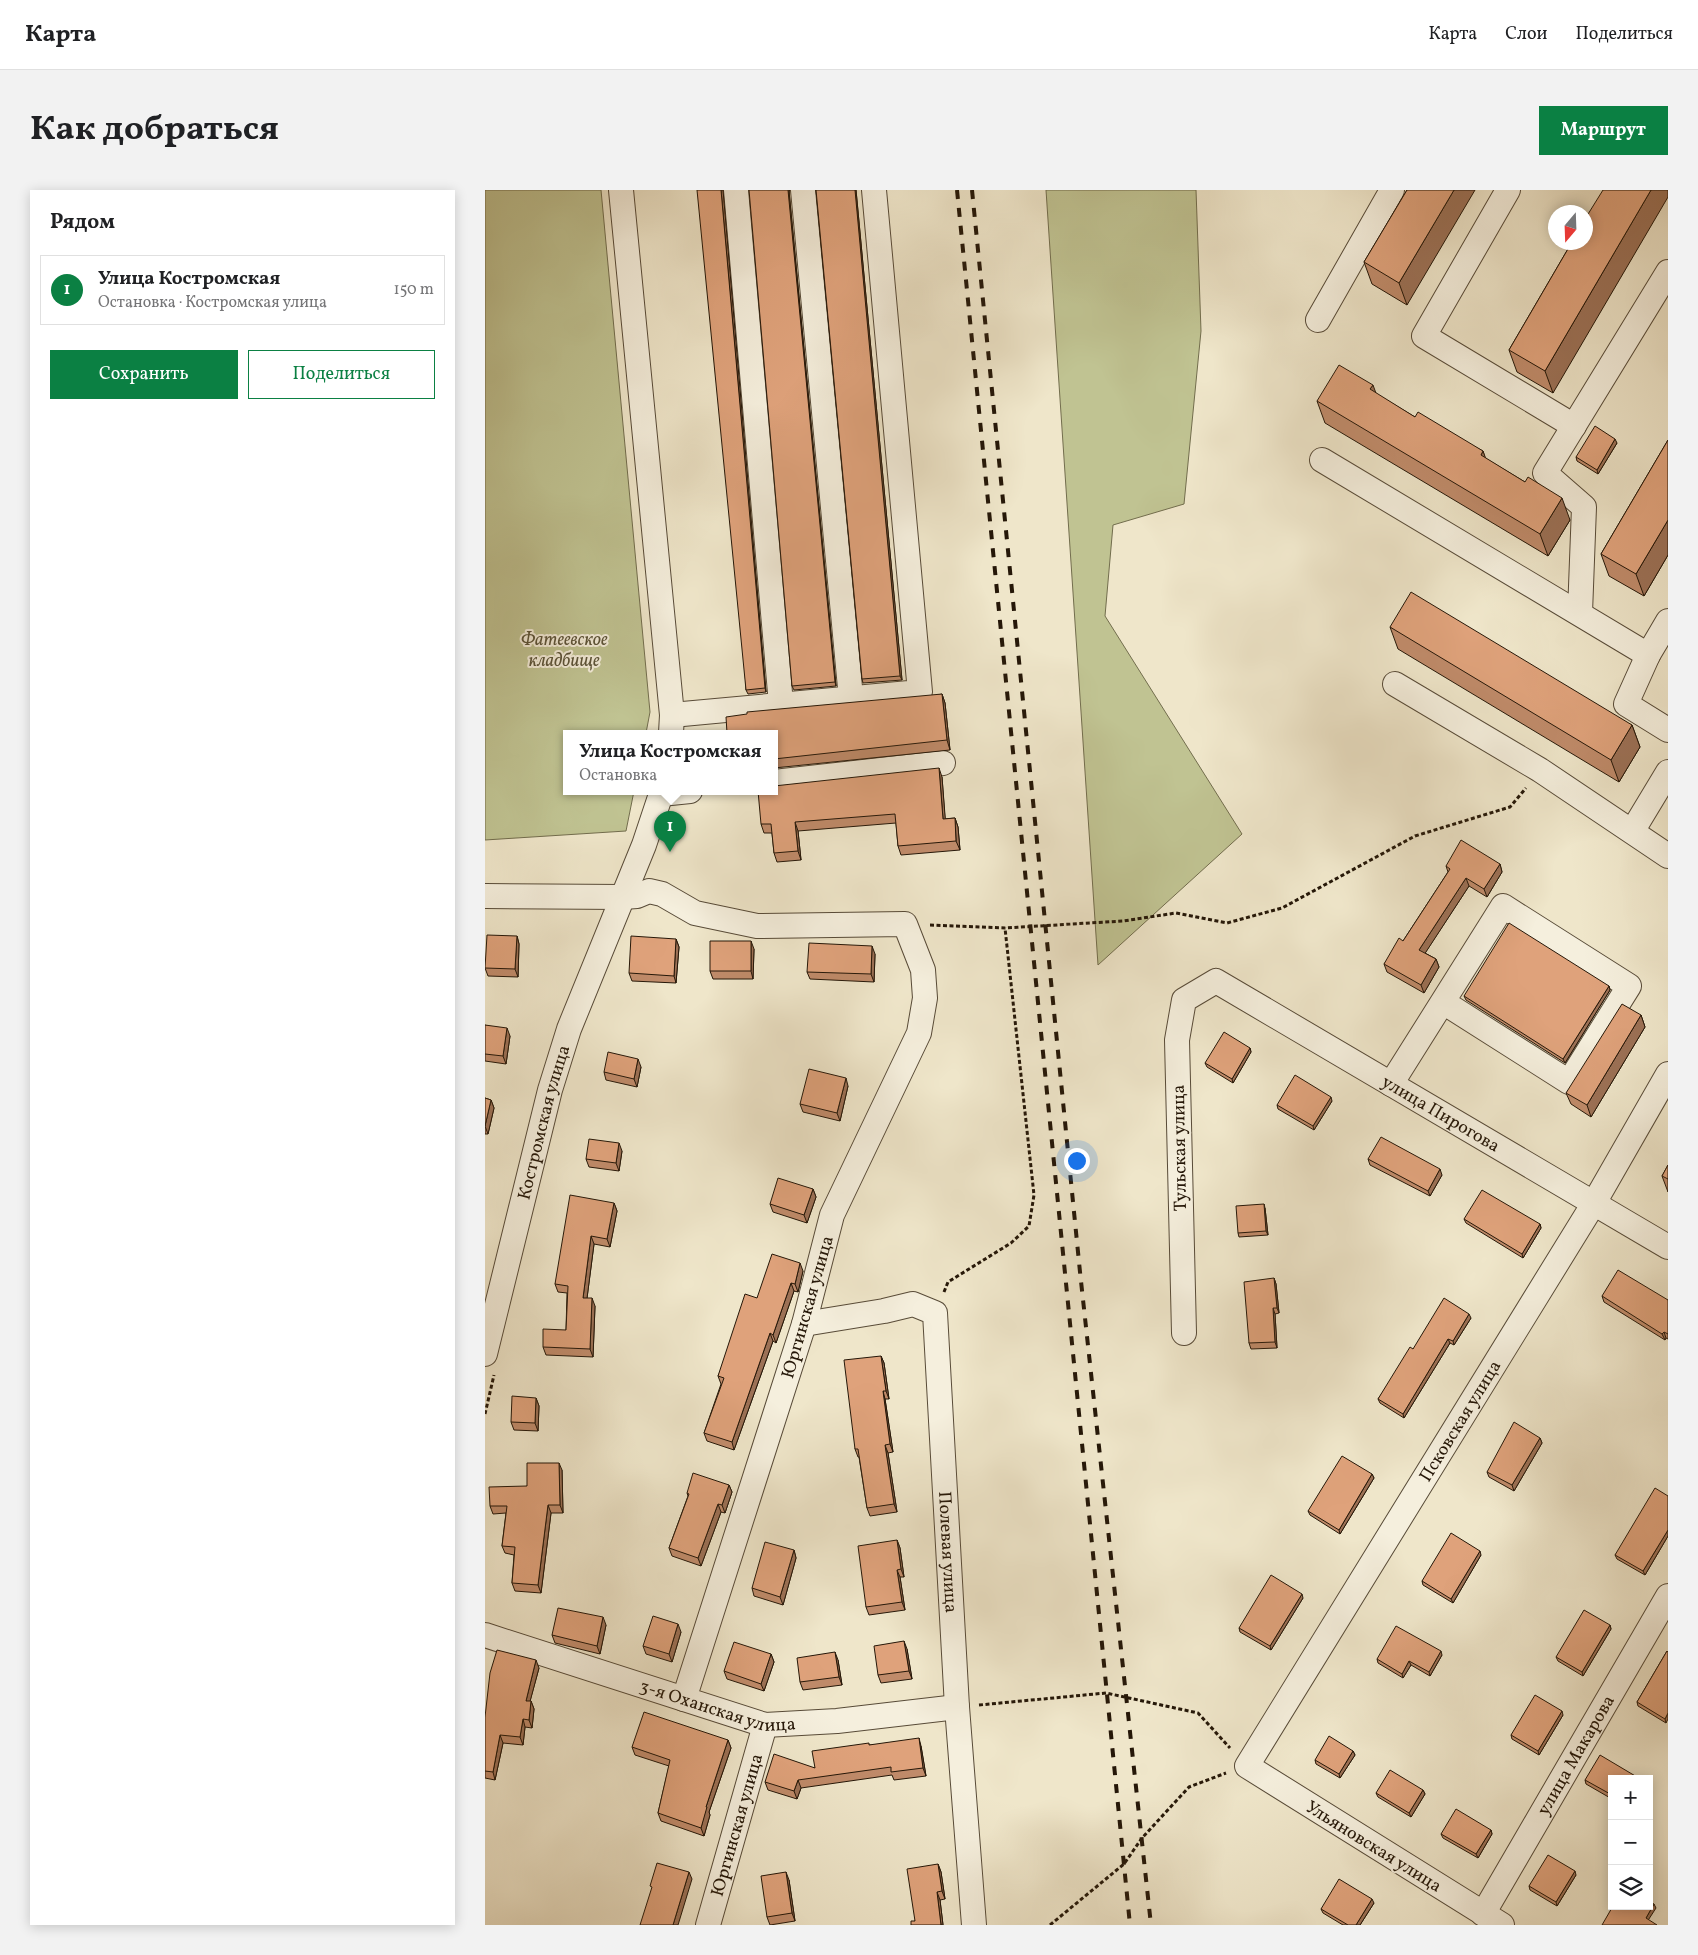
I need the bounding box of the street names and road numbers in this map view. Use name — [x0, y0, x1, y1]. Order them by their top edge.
street label: Костромская улица — [512, 1042, 577, 1203]
street label: улица Пирогова — [1376, 1070, 1504, 1159]
street label: Тульская улица — [1167, 1084, 1194, 1211]
street label: Юргинская улица — [776, 1233, 841, 1382]
street label: Псковская улица — [1414, 1356, 1508, 1487]
street label: Полевая улица — [931, 1490, 963, 1614]
street label: 3-я Оханская улица — [636, 1674, 796, 1739]
street label: улица Макарова — [1532, 1691, 1622, 1821]
street label: Юргинская улица — [706, 1751, 770, 1900]
street label: Ульяновская улица — [1300, 1795, 1446, 1899]

